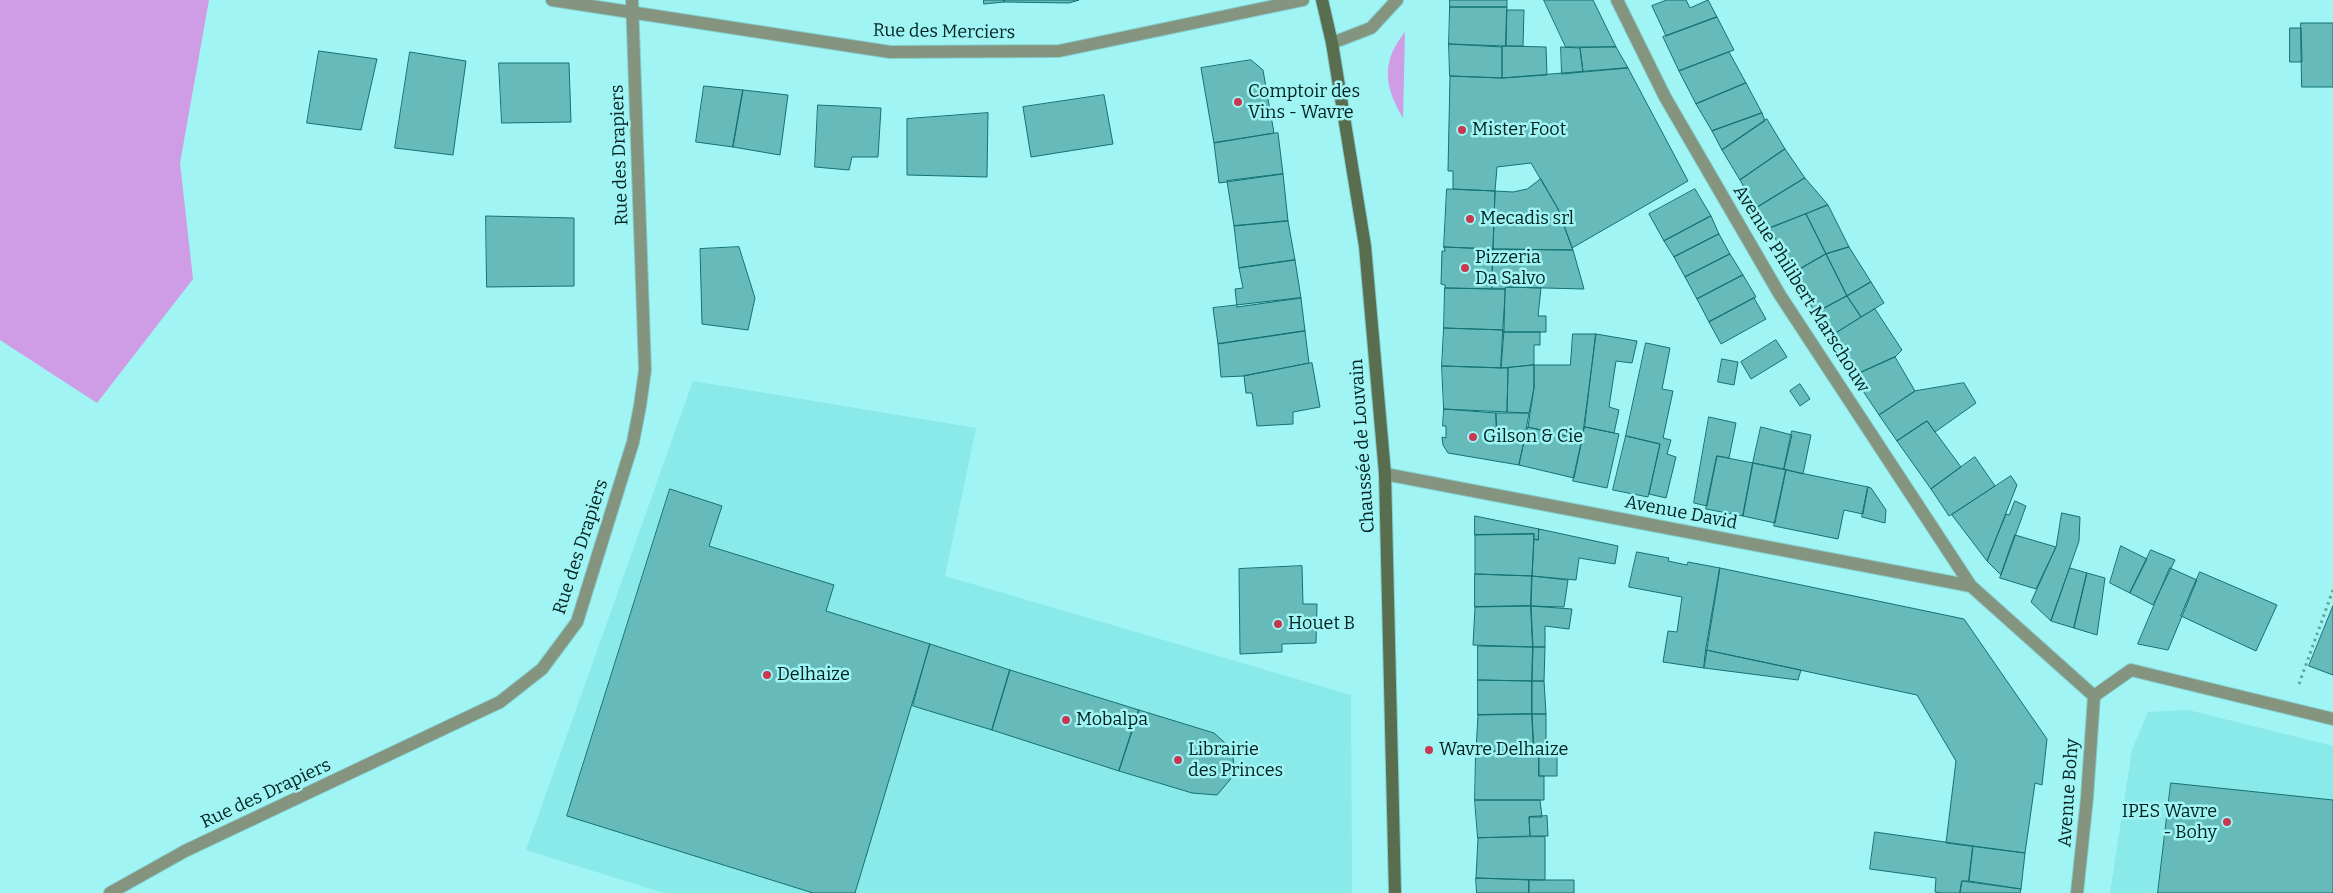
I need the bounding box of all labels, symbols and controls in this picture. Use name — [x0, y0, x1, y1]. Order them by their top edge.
street label: Rue des Merciers — [873, 20, 1015, 44]
place label: Comptoir des Vins - Wavre — [1248, 81, 1360, 124]
street label: Rue des Drapiers — [607, 84, 633, 226]
marker: Comptoir des Vins - Wavre — [1232, 96, 1244, 108]
place label: Mister Foot — [1472, 119, 1566, 141]
marker: Mister Foot — [1456, 124, 1468, 136]
street label: Avenue Philibert Marschouw — [1728, 181, 1874, 397]
place label: Mecadis srl — [1480, 208, 1574, 230]
marker: Mecadis srl — [1464, 213, 1476, 225]
place label: Pizzeria Da Salvo — [1475, 247, 1546, 290]
marker: Pizzeria Da Salvo — [1459, 262, 1471, 274]
street label: Chaussée de Louvain — [1346, 358, 1380, 534]
place label: Gilson & Cie — [1483, 426, 1583, 448]
marker: Gilson & Cie — [1467, 431, 1479, 443]
street label: Rue des Drapiers — [549, 477, 613, 617]
street label: Avenue David — [1623, 492, 1739, 534]
place label: Houet B — [1288, 613, 1355, 635]
marker: Houet B — [1272, 618, 1284, 630]
place label: Delhaize — [777, 664, 850, 686]
marker: Delhaize — [761, 669, 773, 681]
place label: Mobalpa — [1076, 709, 1148, 731]
marker: Mobalpa — [1060, 714, 1072, 726]
street label: Avenue Bohy — [2054, 738, 2084, 848]
place label: Librairie des Princes — [1188, 739, 1283, 782]
place label: Wavre Delhaize — [1439, 739, 1568, 761]
marker: Wavre Delhaize — [1423, 744, 1435, 756]
street label: Rue des Drapiers — [198, 754, 334, 834]
marker: Librairie des Princes — [1172, 754, 1184, 766]
place label: IPES Wavre - Bohy — [2122, 801, 2217, 844]
marker: IPES Wavre - Bohy — [2221, 816, 2233, 828]

